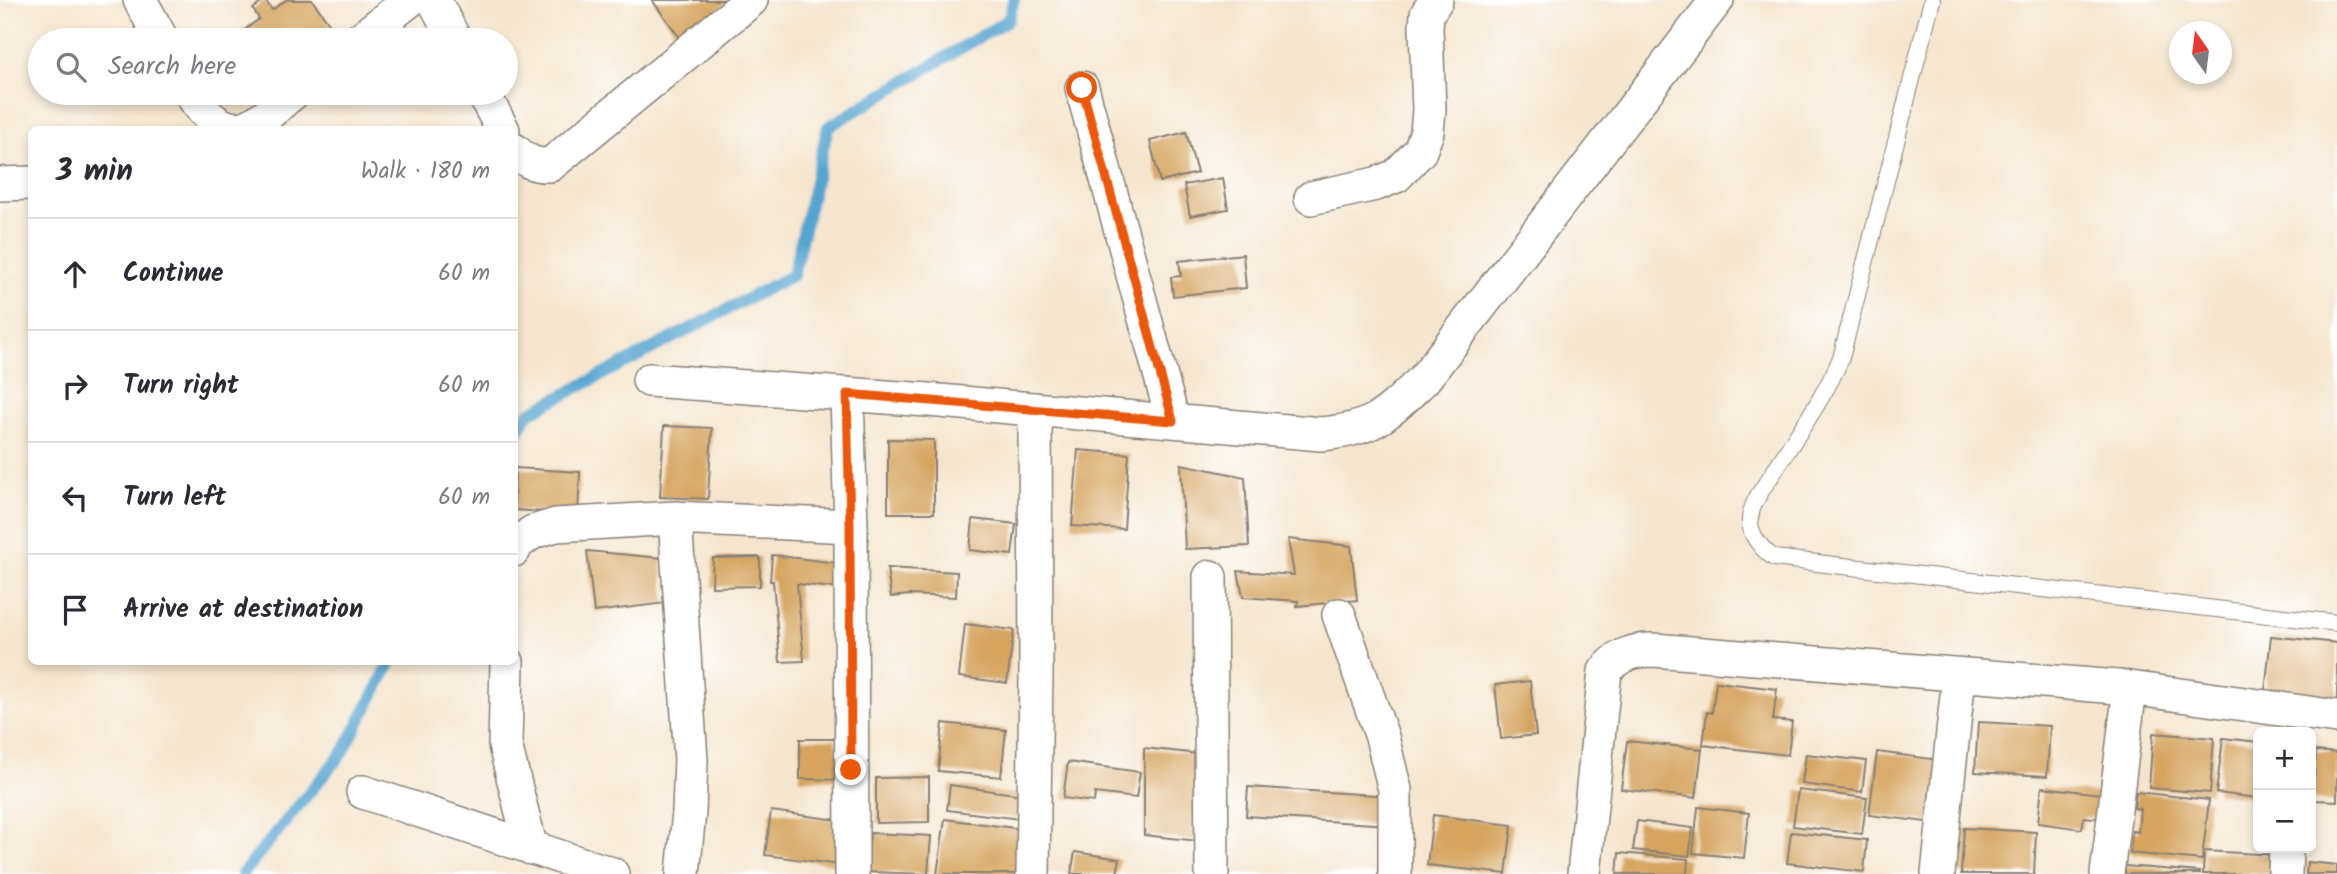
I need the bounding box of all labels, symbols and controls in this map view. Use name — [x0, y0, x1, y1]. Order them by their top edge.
north arrow — [2169, 21, 2232, 84]
search box — [28, 28, 518, 105]
text: Search here — [108, 46, 236, 88]
icon: search — [52, 48, 90, 86]
route start — [1066, 72, 1097, 103]
text: 3 min — [56, 148, 133, 196]
text: Walk · 180 m — [361, 154, 490, 190]
text: Continue — [123, 253, 224, 295]
icon: ahead — [56, 255, 94, 293]
text: 60 m — [438, 256, 490, 292]
text: Turn right — [123, 365, 239, 407]
icon: right — [56, 367, 94, 405]
text: 60 m — [438, 368, 490, 404]
text: Turn left — [123, 477, 226, 519]
icon: left — [56, 479, 94, 517]
text: 60 m — [438, 480, 490, 516]
text: Arrive at destination — [123, 589, 363, 631]
icon: arrive — [56, 591, 94, 629]
map controls — [2253, 727, 2316, 853]
button: + — [2253, 727, 2316, 790]
route end — [835, 754, 866, 785]
button: − — [2253, 790, 2316, 853]

